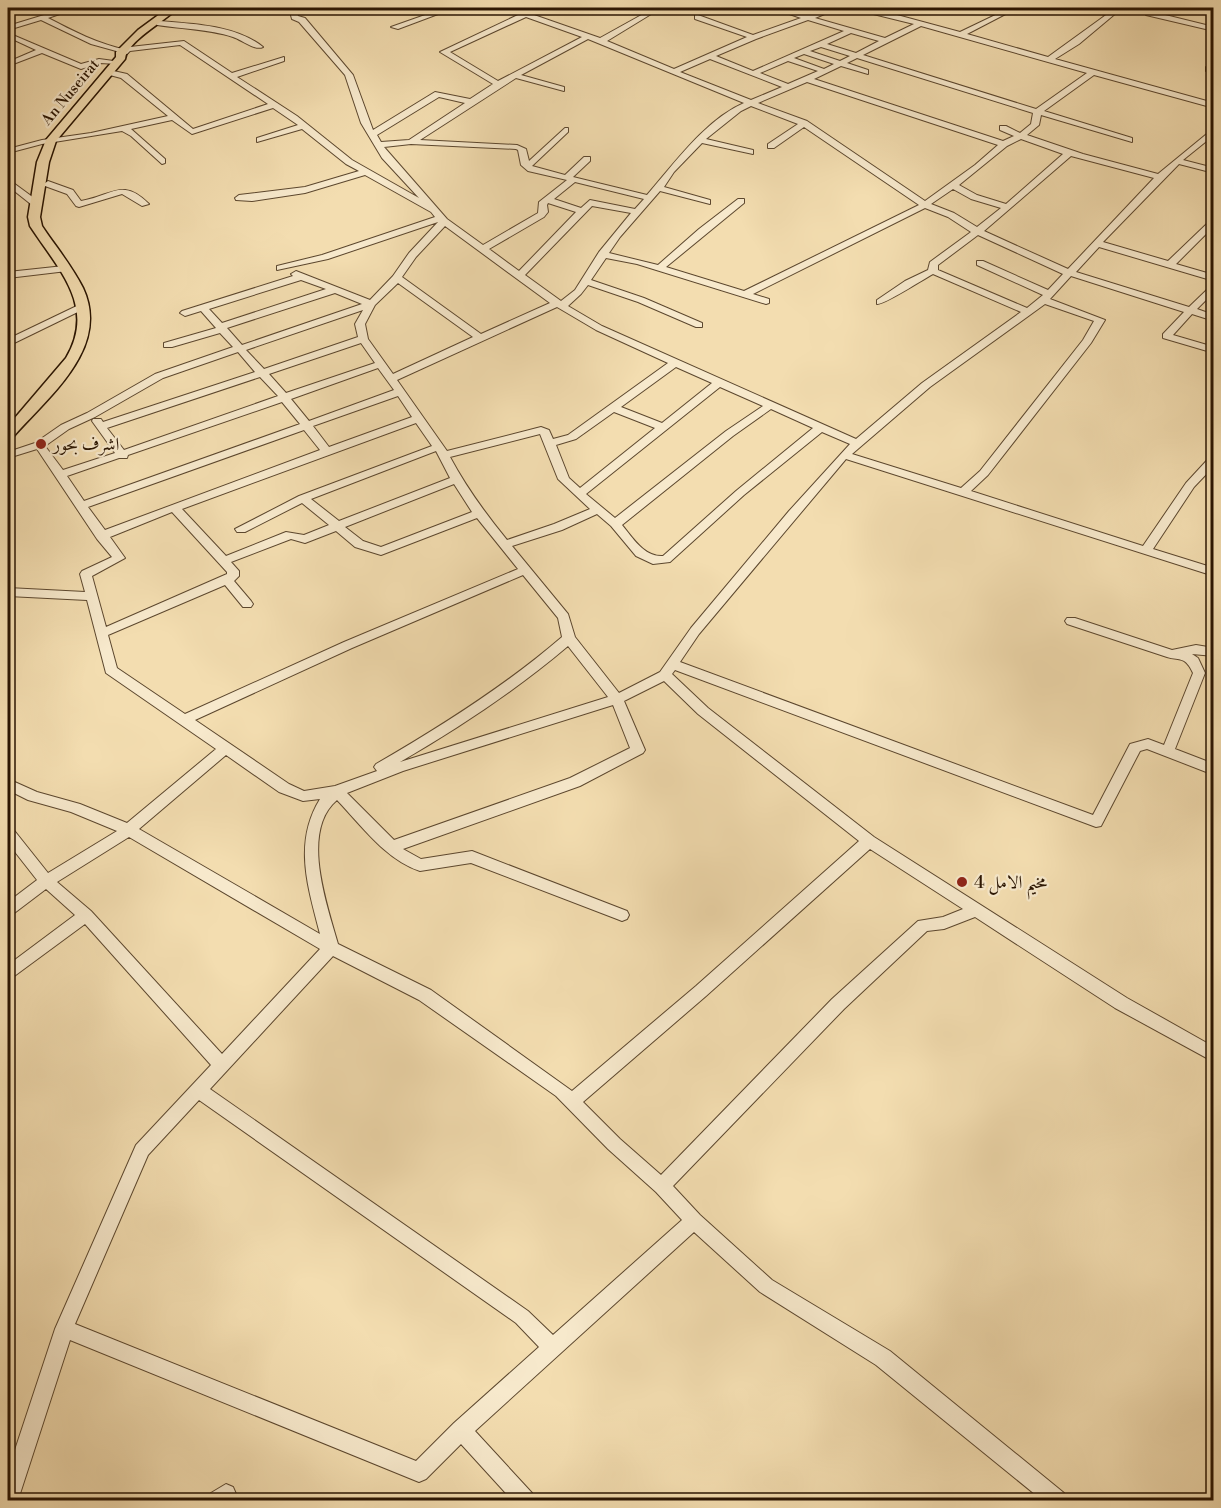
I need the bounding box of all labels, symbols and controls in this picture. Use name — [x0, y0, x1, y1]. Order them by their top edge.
street label: An Nuseirat — [37, 55, 104, 130]
place label: اشرف بحور — [51, 433, 119, 456]
marker: اشرف بحور — [34, 437, 48, 451]
place label: مخيم الامل 4 — [974, 871, 1047, 900]
marker: مخيم الامل 4 — [955, 875, 969, 889]

